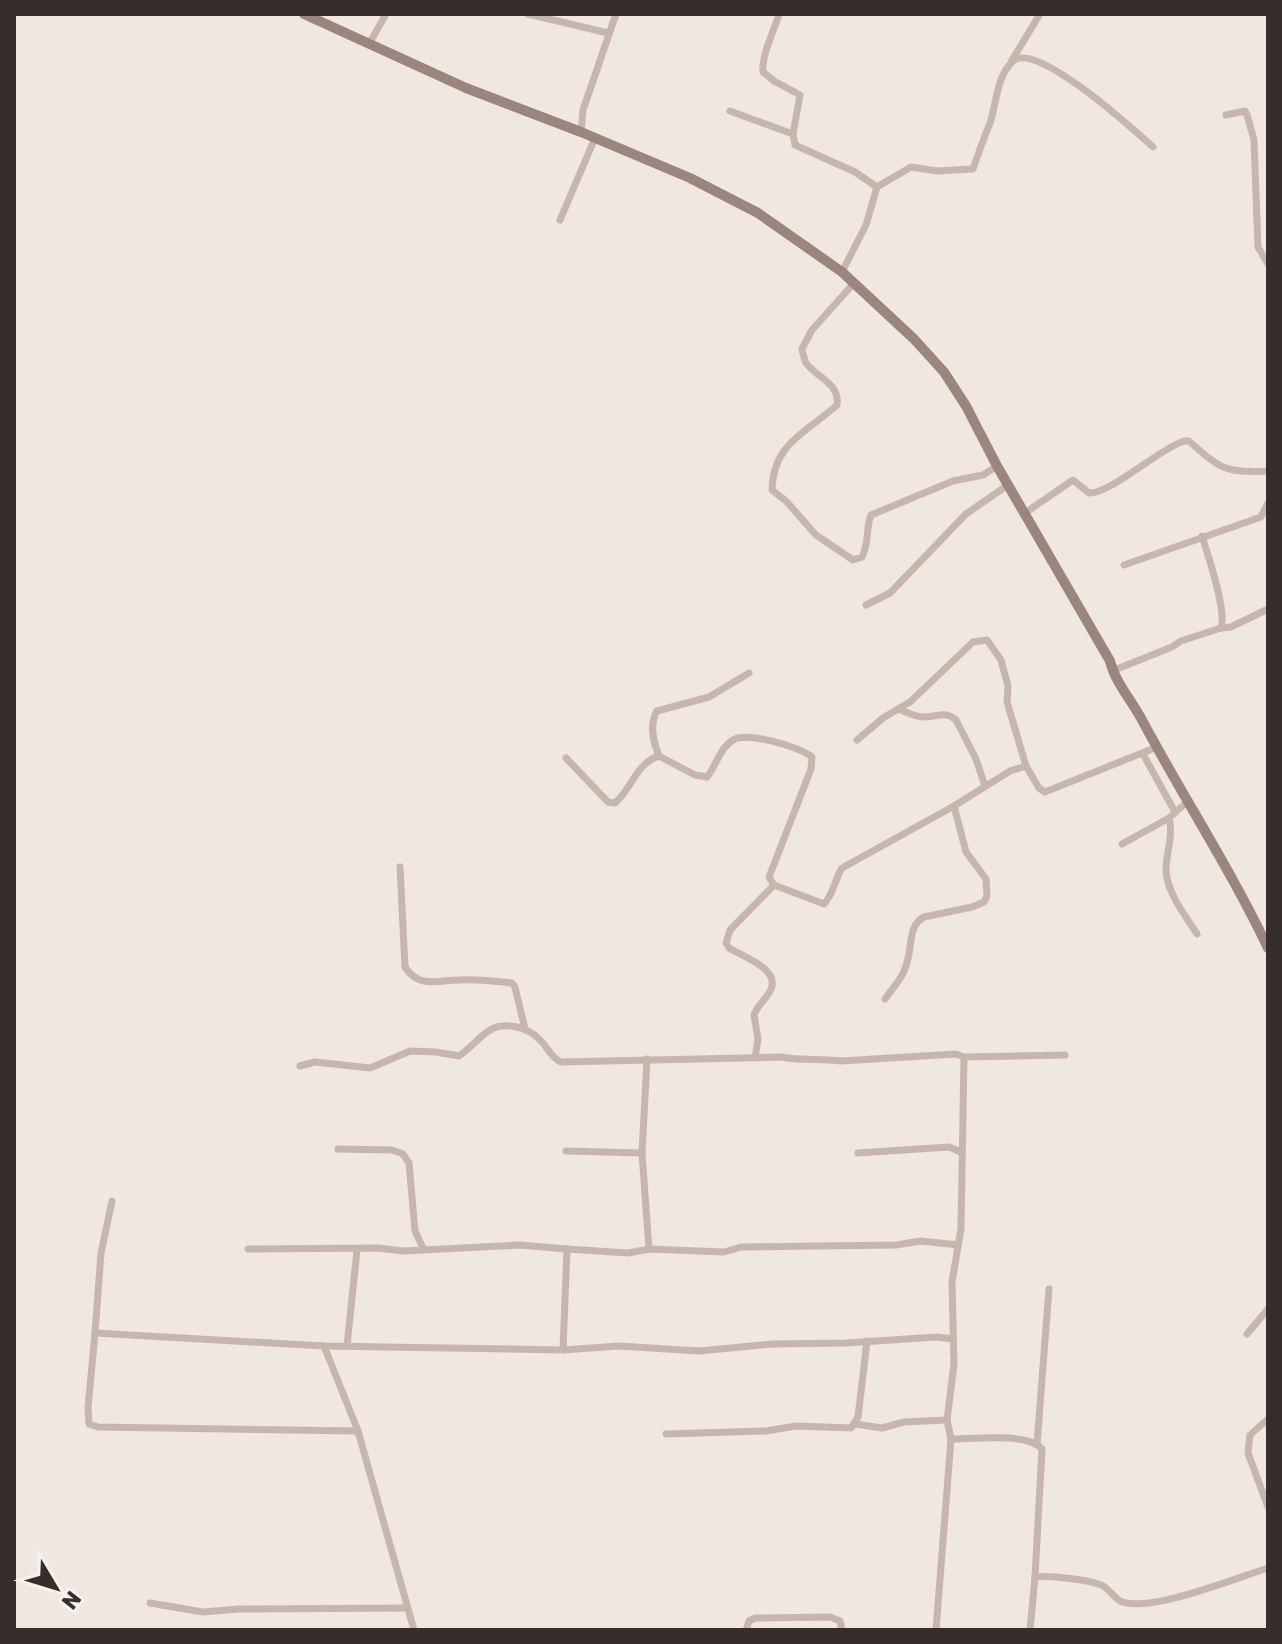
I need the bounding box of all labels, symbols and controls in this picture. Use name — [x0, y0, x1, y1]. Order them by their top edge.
north arrow — [16, 1548, 96, 1628]
text: N — [56, 1585, 87, 1615]

